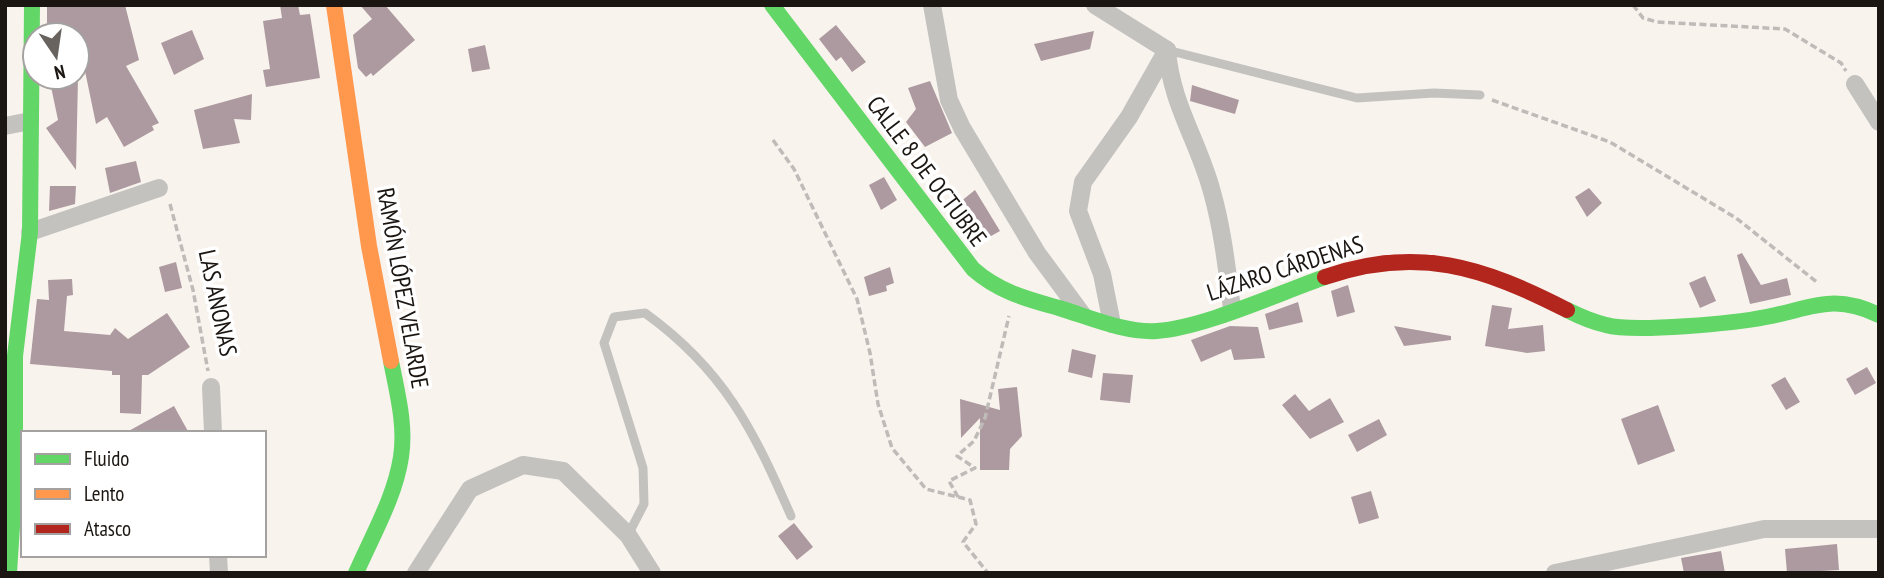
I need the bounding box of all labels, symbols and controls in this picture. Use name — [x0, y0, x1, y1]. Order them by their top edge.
north arrow — [21, 21, 91, 91]
text: N — [52, 60, 68, 85]
street label: CALLE 8 DE OCTUBRE — [860, 89, 994, 253]
street label: RAMÓN LÓPEZ VELARDE — [370, 185, 436, 391]
street label: LÁZARO CÁRDENAS — [1203, 228, 1367, 308]
street label: LAS ANONAS — [192, 247, 244, 359]
legend — [21, 431, 266, 557]
text: Fluido — [84, 445, 129, 472]
text: Lento — [84, 480, 124, 507]
text: Atasco — [84, 515, 131, 542]

